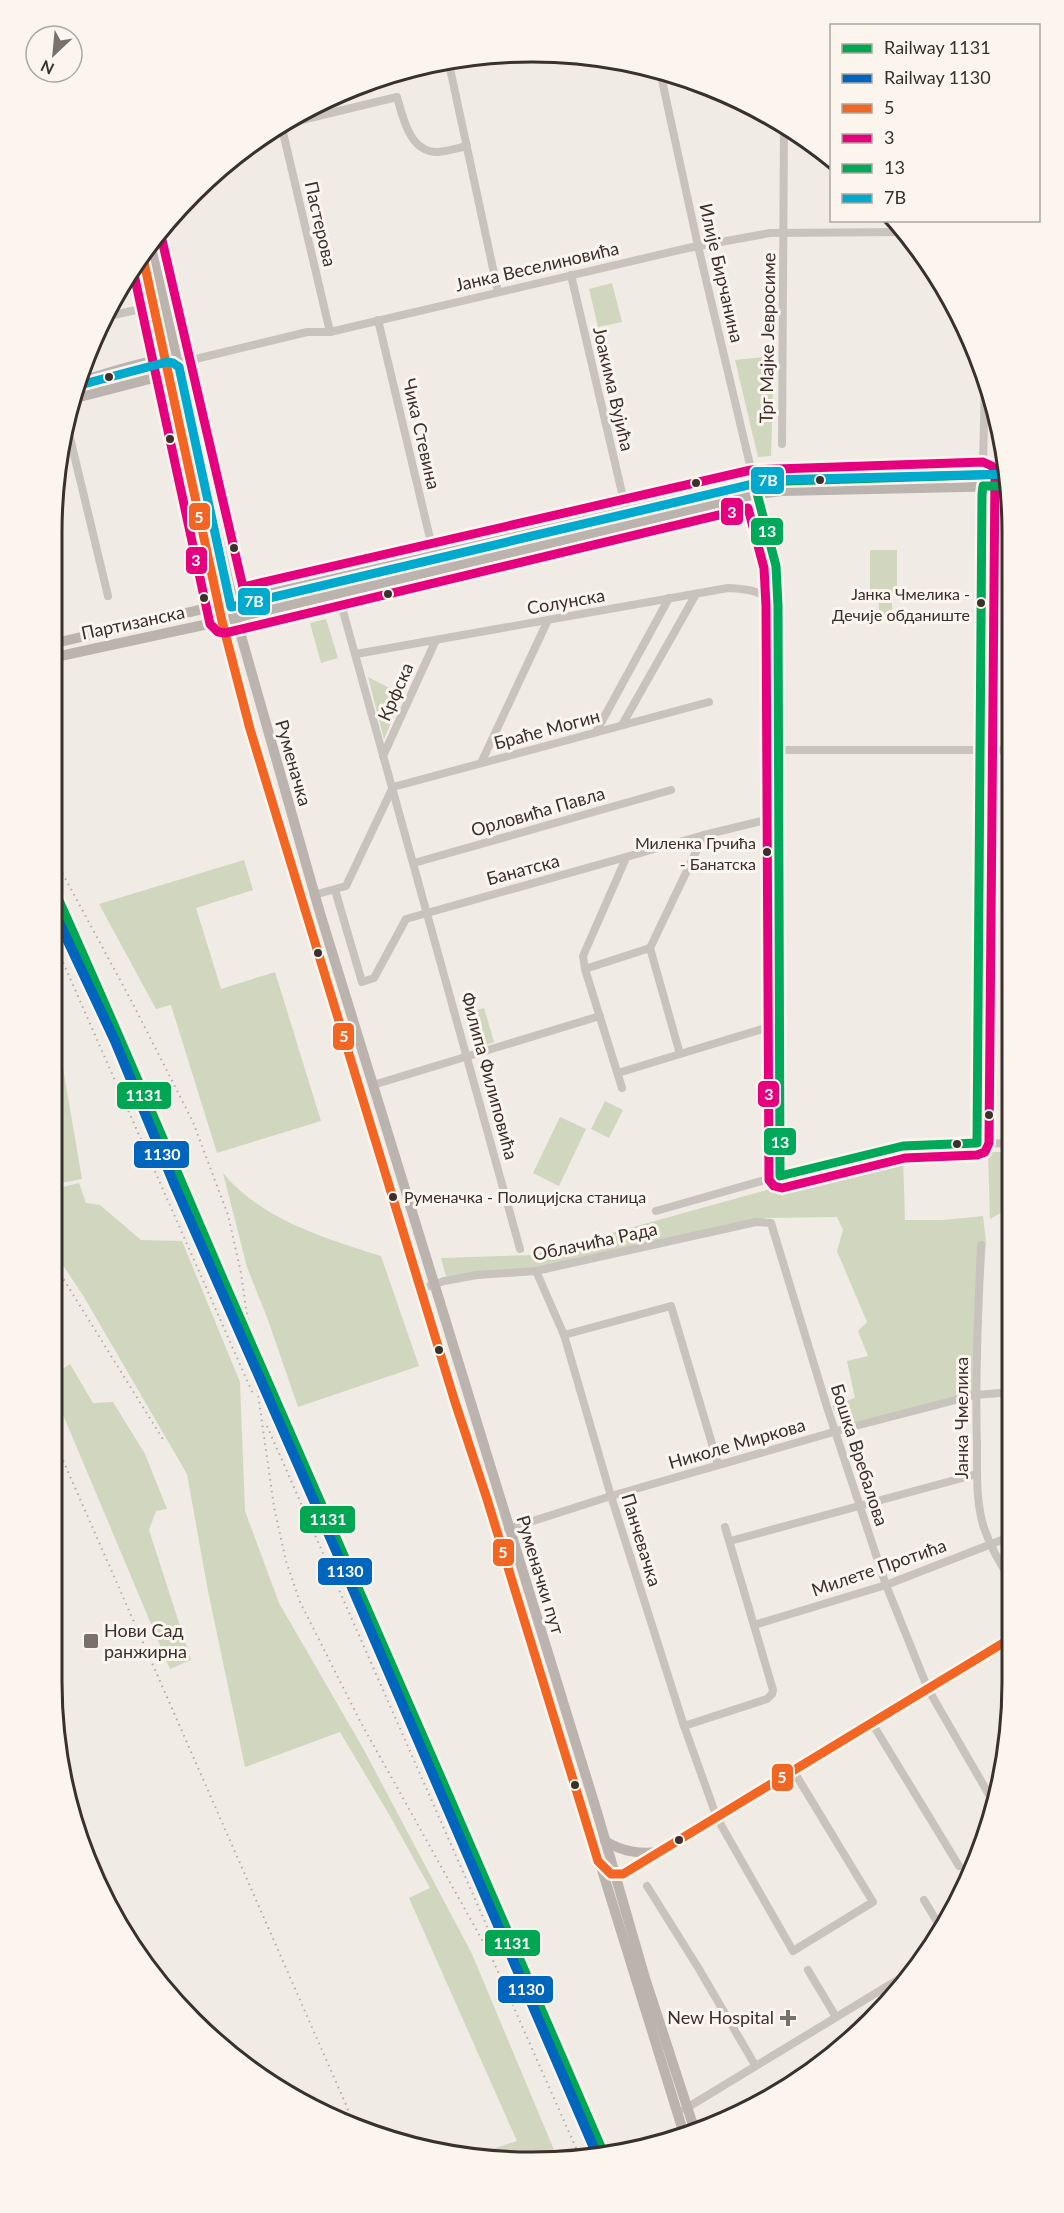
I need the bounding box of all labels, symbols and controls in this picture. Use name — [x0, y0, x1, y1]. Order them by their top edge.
north arrow — [24, 24, 84, 84]
legend — [830, 24, 1040, 222]
text: Railway 1131 — [884, 36, 991, 58]
text: N — [38, 57, 57, 79]
text: Railway 1130 — [884, 66, 991, 88]
text: 5 — [884, 96, 894, 118]
text: 3 — [884, 126, 894, 148]
text: 13 — [884, 156, 905, 178]
street label: Пастерова — [300, 179, 341, 269]
text: 7B — [884, 186, 906, 208]
street label: Илије Бирчанина — [695, 201, 749, 344]
street label: Јанка Веселиновића — [453, 236, 621, 296]
street label: Трг Мајке Јевросиме — [755, 252, 779, 424]
street label: Јоакима Вујића — [589, 325, 639, 453]
unlabelled marker — [103, 371, 115, 383]
street label: Чика Стевина — [399, 376, 445, 491]
unlabelled marker — [164, 433, 176, 445]
line badge: 7B — [750, 466, 785, 495]
text: 7B — [758, 470, 778, 489]
unlabelled marker — [814, 474, 826, 486]
unlabelled marker — [690, 477, 702, 489]
line badge: 3 — [720, 497, 744, 526]
line badge: 5 — [188, 502, 211, 531]
text: 3 — [727, 502, 737, 521]
text: 5 — [194, 507, 204, 526]
line badge: 13 — [750, 517, 784, 546]
text: 13 — [758, 521, 776, 540]
unlabelled marker — [228, 542, 240, 554]
line badge: 3 — [185, 546, 208, 575]
text: 3 — [191, 550, 201, 569]
street label: Солунска — [525, 583, 606, 619]
place label: Јанка Чмелика - Дечије обданиште — [832, 584, 970, 624]
line badge: 7B — [237, 587, 271, 616]
unlabelled marker — [382, 588, 394, 600]
text: 7B — [244, 591, 264, 610]
unlabelled marker — [198, 592, 210, 604]
marker: Јанка Чмелика - Дечије обданиште — [975, 597, 987, 609]
street label: Партизанска — [79, 600, 187, 644]
street label: Крфска — [373, 659, 418, 724]
street label: Браће Могин — [491, 704, 602, 754]
street label: Руменачка — [271, 717, 317, 808]
street label: Орловића Павла — [468, 781, 607, 841]
place label: Миленка Грчића - Банатска — [635, 833, 756, 873]
marker: Миленка Грчића - Банатска — [761, 846, 773, 858]
street label: Банатска — [484, 849, 562, 889]
unlabelled marker — [312, 947, 324, 959]
street label: Филипа Филиповића — [457, 989, 523, 1162]
line badge: 5 — [332, 1022, 355, 1051]
text: 5 — [339, 1026, 349, 1045]
line badge: 3 — [757, 1080, 780, 1108]
line badge: 1131 — [116, 1081, 172, 1110]
text: 3 — [764, 1084, 774, 1103]
text: 1131 — [125, 1085, 163, 1104]
unlabelled marker — [983, 1109, 995, 1121]
line badge: 13 — [763, 1127, 797, 1156]
text: 13 — [771, 1132, 789, 1151]
unlabelled marker — [951, 1138, 963, 1150]
line badge: 1130 — [133, 1140, 190, 1169]
text: 1130 — [143, 1144, 181, 1163]
place label: Руменачка - Полицијска станица — [404, 1187, 646, 1206]
marker: Руменачка - Полицијска станица — [387, 1191, 399, 1203]
street label: Облачића Рада — [530, 1217, 659, 1265]
unlabelled marker — [433, 1344, 445, 1356]
street label: Јанка Чмелика — [950, 1357, 972, 1479]
street label: Бошка Вребалова — [827, 1381, 893, 1529]
street label: Николе Миркова — [666, 1413, 808, 1473]
street label: Панчевачка — [617, 1490, 667, 1589]
line badge: 1131 — [299, 1505, 356, 1534]
text: 1131 — [309, 1509, 347, 1528]
street label: Руменачки пут — [512, 1512, 570, 1637]
street label: Милете Протића — [808, 1534, 949, 1600]
line badge: 5 — [492, 1538, 515, 1567]
text: 5 — [498, 1542, 508, 1561]
line badge: 1130 — [317, 1557, 373, 1586]
text: 1130 — [326, 1561, 364, 1580]
place label: Нови Сад ранжирна — [104, 1619, 187, 1662]
marker: Нови Сад ранжирна — [82, 1632, 100, 1650]
line badge: 5 — [771, 1763, 794, 1792]
text: 5 — [777, 1767, 787, 1786]
unlabelled marker — [569, 1779, 581, 1791]
unlabelled marker — [673, 1834, 685, 1846]
line badge: 1131 — [484, 1929, 541, 1957]
text: 1131 — [493, 1933, 531, 1952]
line badge: 1130 — [497, 1975, 554, 2004]
text: 1130 — [507, 1979, 545, 1998]
place label: New Hospital — [667, 2006, 774, 2028]
marker: New Hospital — [779, 2009, 797, 2027]

